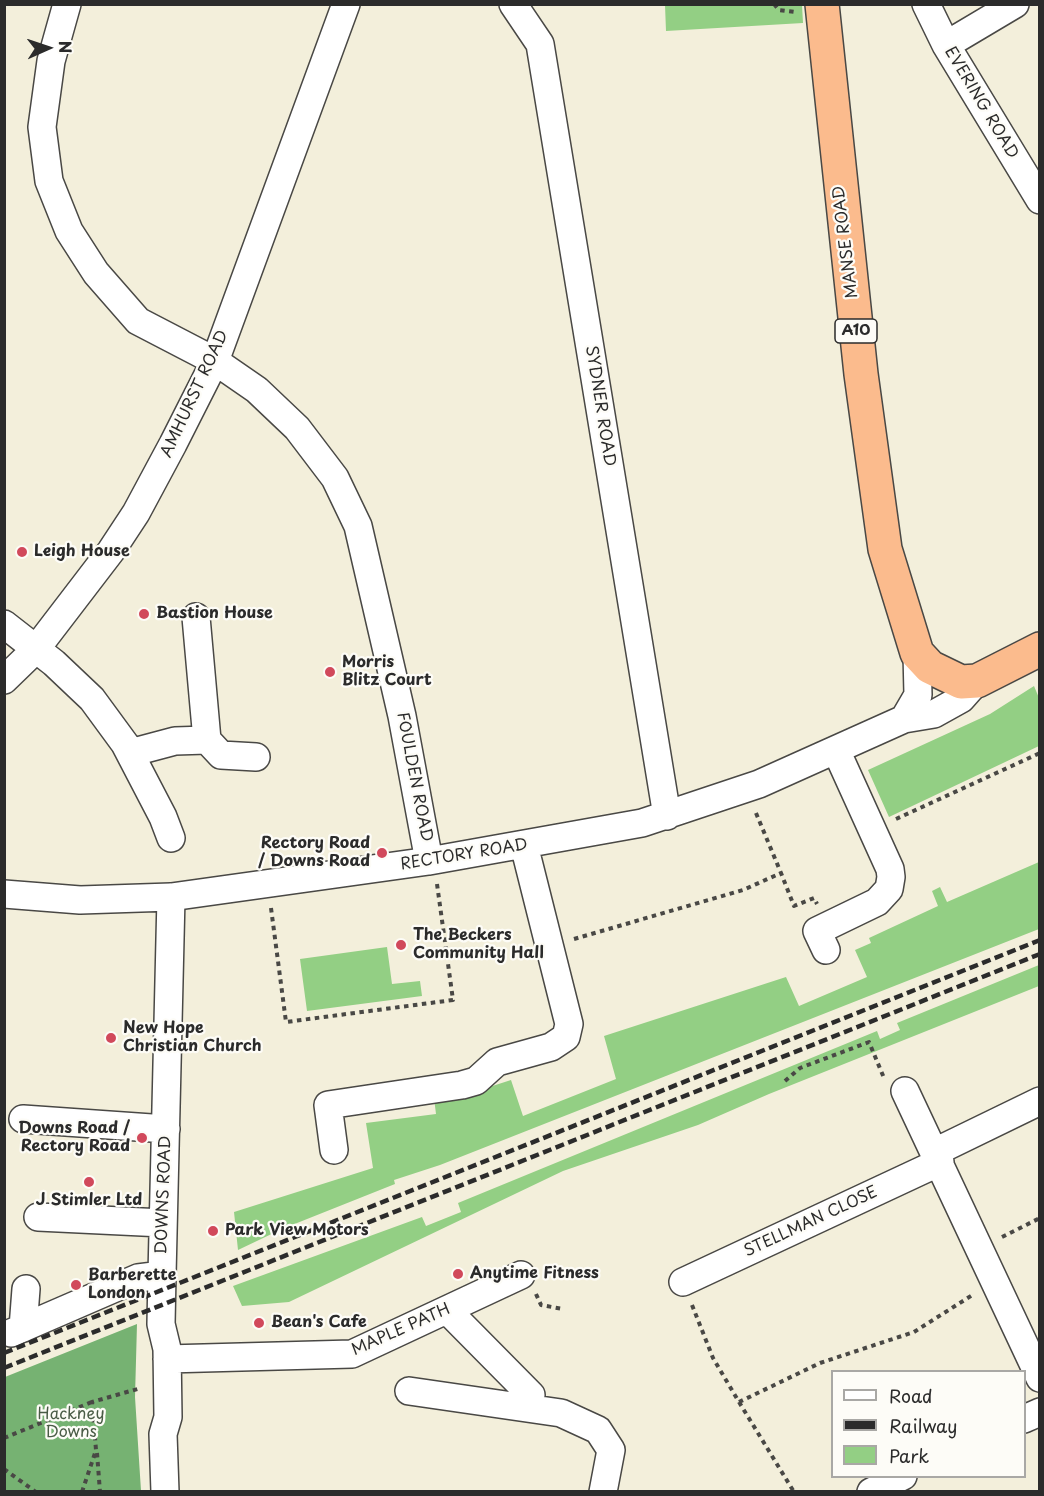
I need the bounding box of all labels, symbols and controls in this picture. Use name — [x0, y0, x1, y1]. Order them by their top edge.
north arrow — [18, 18, 78, 78]
text: N — [54, 40, 78, 54]
street label: EVERING ROAD — [940, 44, 1022, 162]
street label: MANSE ROAD — [830, 185, 862, 299]
road number: A10 — [835, 319, 877, 343]
street label: AMHURST ROAD — [157, 327, 233, 461]
street label: SYDNER ROAD — [581, 344, 619, 468]
place label: Leigh House — [34, 542, 130, 562]
marker: Leigh House — [15, 545, 29, 559]
place label: Bastion House — [156, 604, 273, 624]
marker: Bastion House — [137, 607, 151, 621]
place label: Morris Blitz Court — [342, 653, 432, 691]
marker: Morris Blitz Court — [323, 665, 337, 679]
street label: FOULDEN ROAD — [392, 711, 436, 843]
place label: Rectory Road / Downs Road — [258, 834, 370, 872]
street label: RECTORY ROAD — [399, 835, 529, 875]
marker: Rectory Road / Downs Road — [375, 846, 389, 860]
place label: The Beckers Community Hall — [413, 926, 544, 964]
marker: The Beckers Community Hall — [394, 938, 408, 952]
place label: New Hope Christian Church — [123, 1019, 262, 1057]
marker: New Hope Christian Church — [104, 1031, 118, 1045]
place label: Downs Road / Rectory Road — [18, 1119, 130, 1157]
marker: Downs Road / Rectory Road — [135, 1131, 149, 1145]
street label: DOWNS ROAD — [152, 1135, 176, 1255]
marker: J Stimler Ltd — [82, 1175, 96, 1189]
street label: STELLMAN CLOSE — [741, 1183, 881, 1261]
place label: J Stimler Ltd — [36, 1191, 142, 1211]
place label: Park View Motors — [225, 1221, 369, 1241]
marker: Park View Motors — [206, 1224, 220, 1238]
place label: Anytime Fitness — [470, 1264, 599, 1284]
place label: Barberette London — [88, 1266, 176, 1304]
marker: Anytime Fitness — [451, 1267, 465, 1281]
marker: Barberette London — [69, 1278, 83, 1292]
street label: MAPLE PATH — [349, 1300, 453, 1360]
place label: Bean's Cafe — [271, 1313, 367, 1333]
marker: Bean's Cafe — [252, 1316, 266, 1330]
legend — [831, 1370, 1026, 1478]
text: Road — [889, 1382, 933, 1409]
park label: Hackney Downs — [37, 1405, 105, 1443]
text: Railway — [889, 1412, 957, 1439]
text: Park — [889, 1442, 929, 1469]

